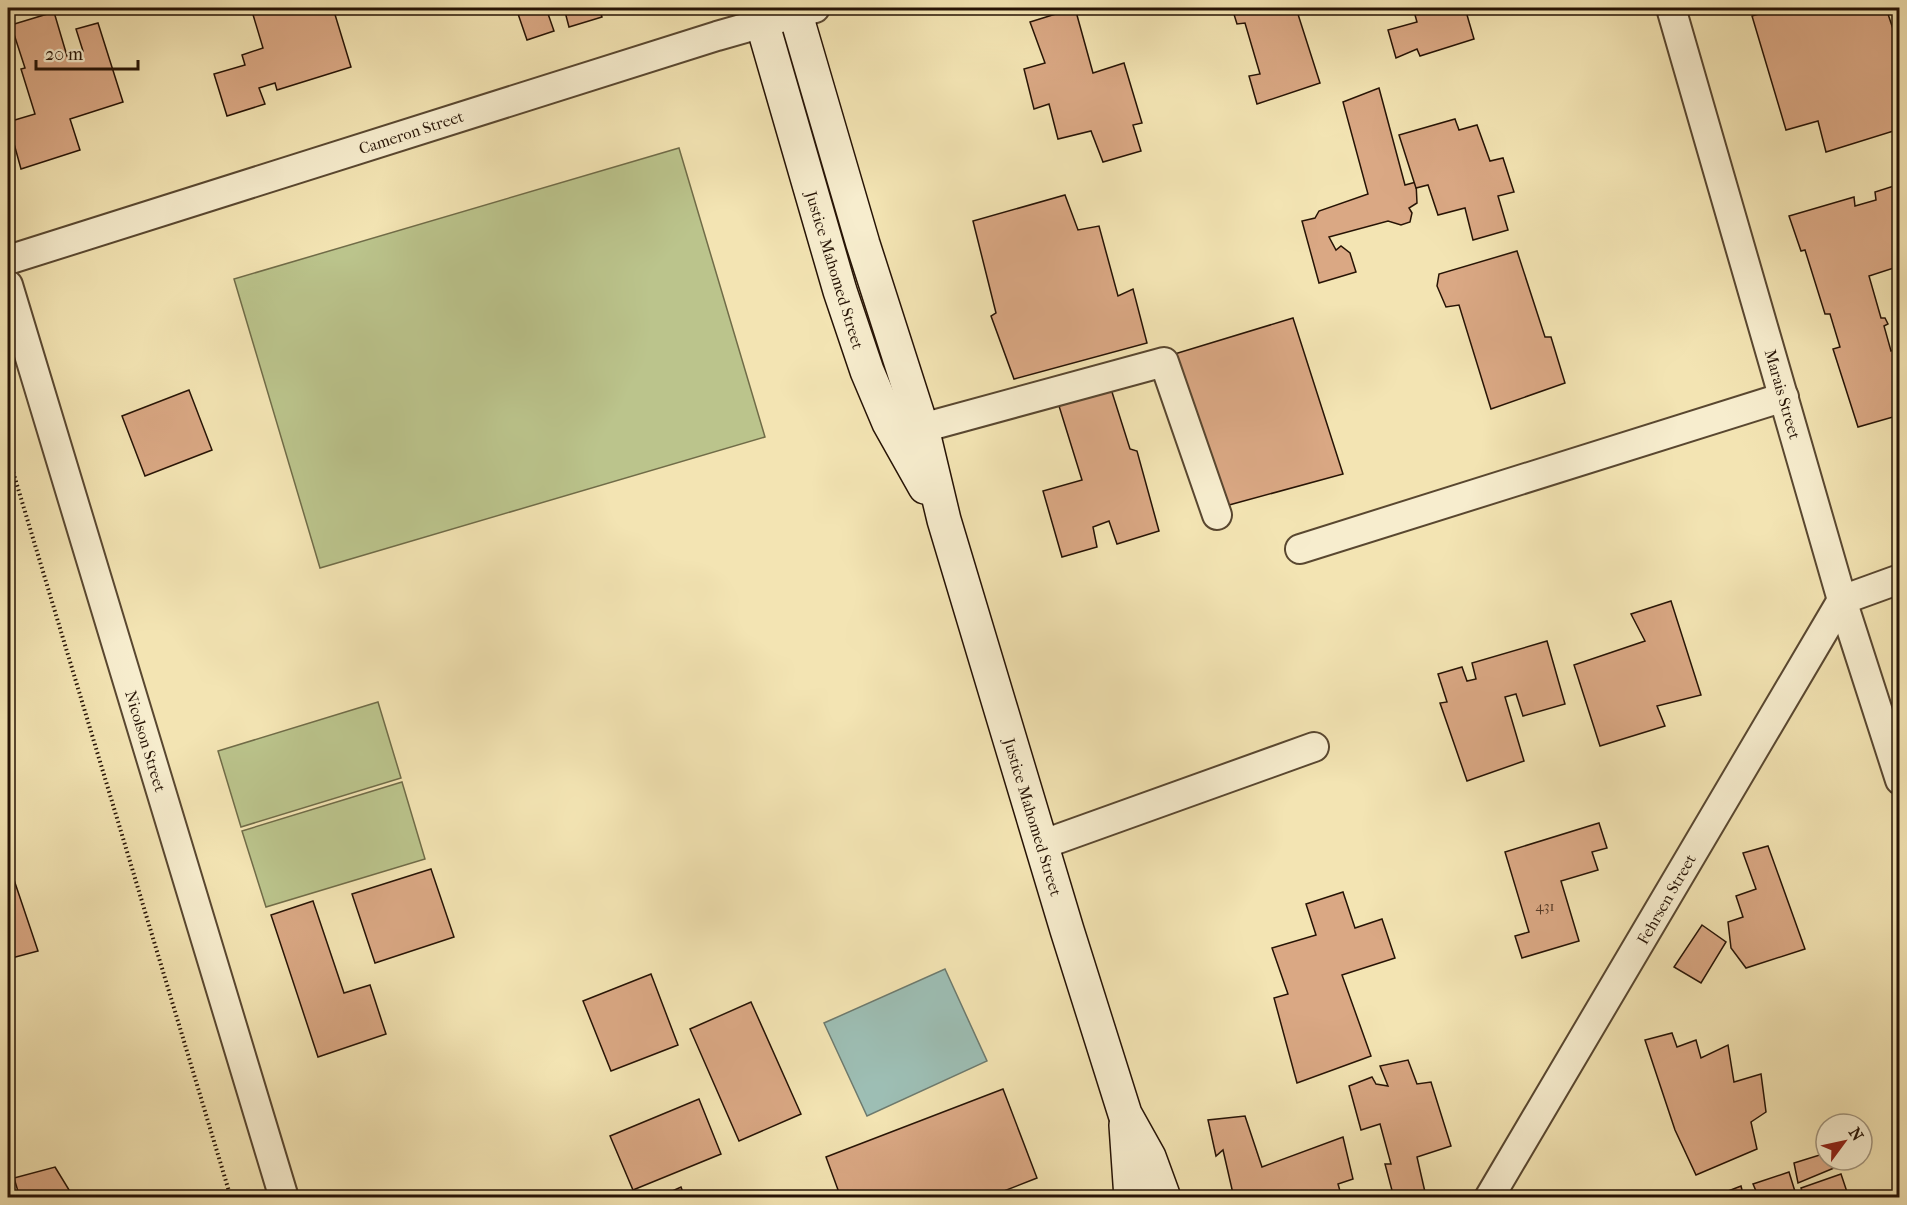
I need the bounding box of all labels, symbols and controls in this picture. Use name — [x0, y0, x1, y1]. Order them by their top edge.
scale bar — [36, 33, 138, 71]
text: 20 m — [45, 44, 83, 65]
street label: Cameron Street — [356, 107, 466, 158]
street label: Justice Mahomed Street — [801, 187, 868, 352]
street label: Marais Street — [1761, 347, 1804, 442]
street label: Nicolson Street — [121, 688, 170, 794]
street label: Justice Mahomed Street — [999, 734, 1066, 899]
street label: Fehrsen Street — [1633, 851, 1700, 948]
house number: 431 — [1535, 898, 1555, 915]
north arrow — [1814, 1112, 1874, 1172]
text: N — [1845, 1124, 1868, 1145]

